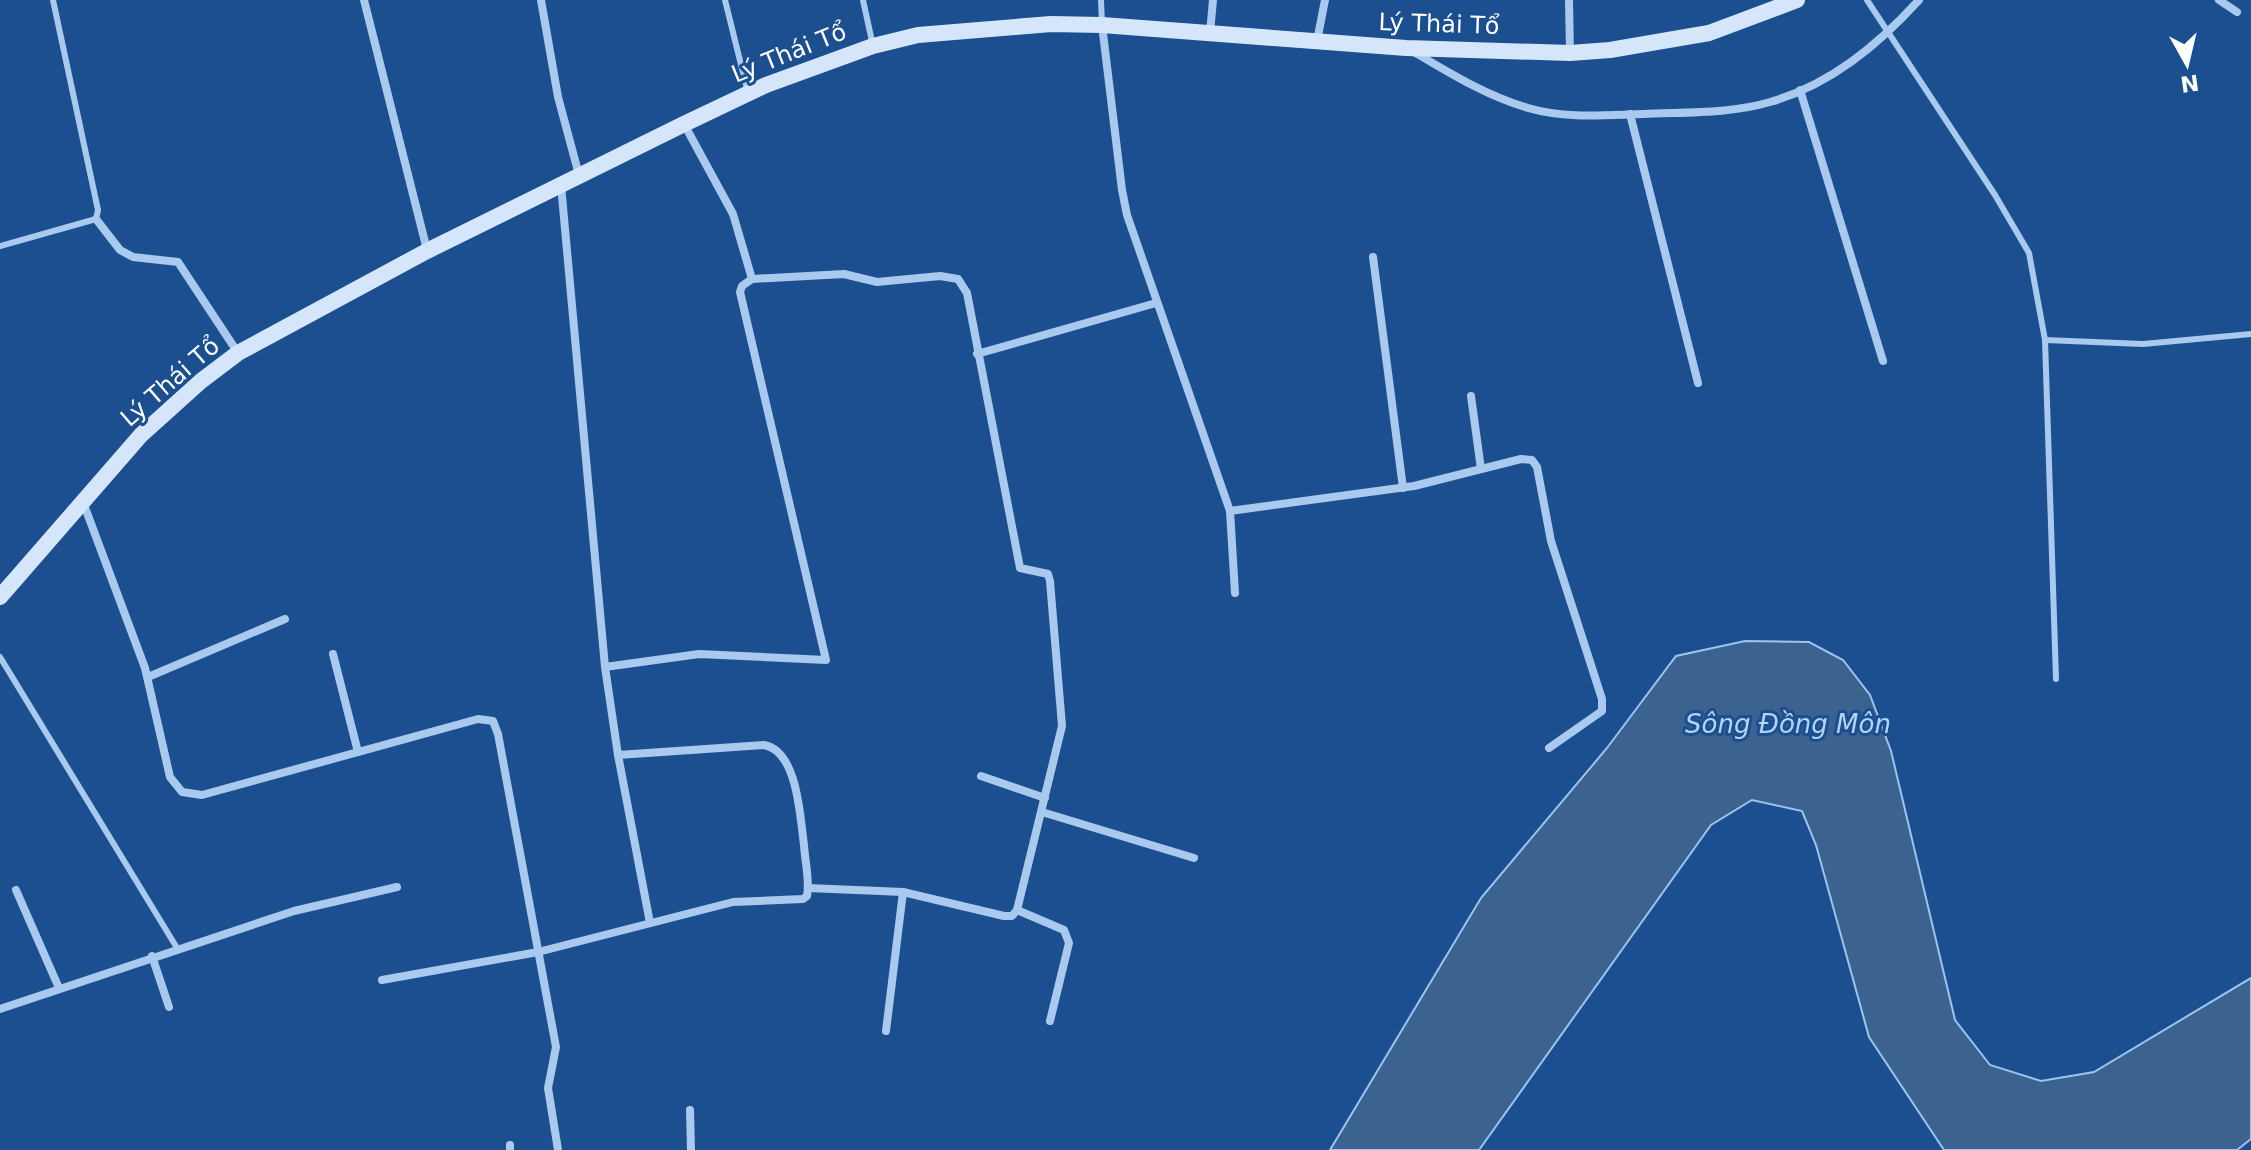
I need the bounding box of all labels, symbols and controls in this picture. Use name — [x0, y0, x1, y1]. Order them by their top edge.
street label: Lý Thái Tổ — [1378, 8, 1500, 40]
street label: Lý Thái Tổ — [728, 17, 851, 89]
north arrow — [2147, 24, 2227, 104]
text: N — [2179, 70, 2201, 97]
street label: Lý Thái Tổ — [115, 331, 225, 432]
water label: Sông Đồng Môn — [1685, 709, 1891, 739]

